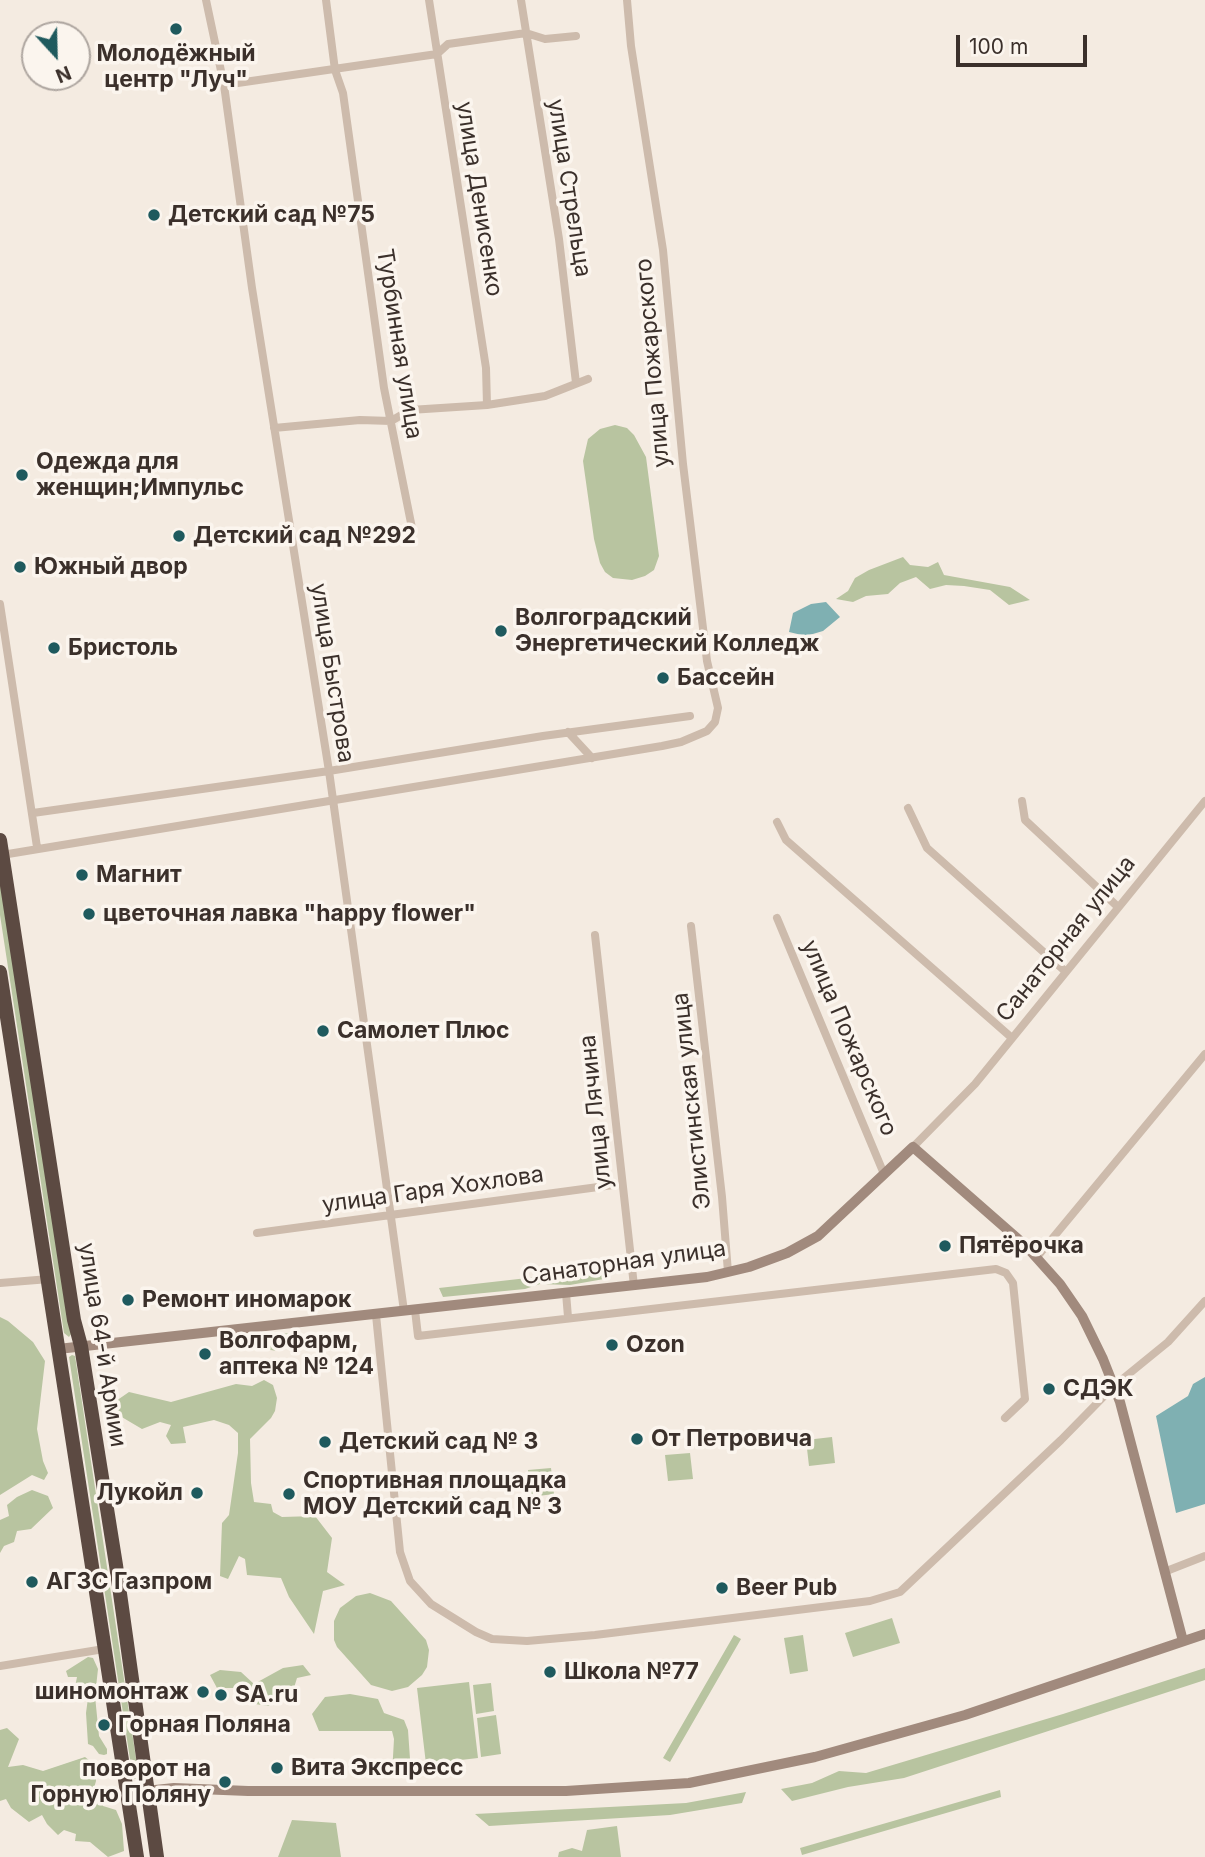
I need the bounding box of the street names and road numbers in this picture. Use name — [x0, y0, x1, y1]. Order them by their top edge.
street label: улица Стрельца — [541, 97, 597, 279]
street label: улица Денисенко — [450, 99, 508, 299]
street label: Турбинная улица — [370, 247, 428, 441]
street label: улица Пожарского — [630, 257, 676, 469]
street label: улица Быстрова — [304, 581, 360, 765]
street label: Санаторная улица — [991, 850, 1141, 1028]
street label: улица Пожарского — [795, 936, 903, 1140]
street label: Элистинская улица — [667, 991, 717, 1211]
street label: улица Лячина — [574, 1033, 618, 1191]
street label: улица Гаря Хохлова — [320, 1161, 546, 1219]
street label: Санаторная улица — [520, 1235, 728, 1291]
street label: улица 64-й Армии — [72, 1241, 132, 1449]

